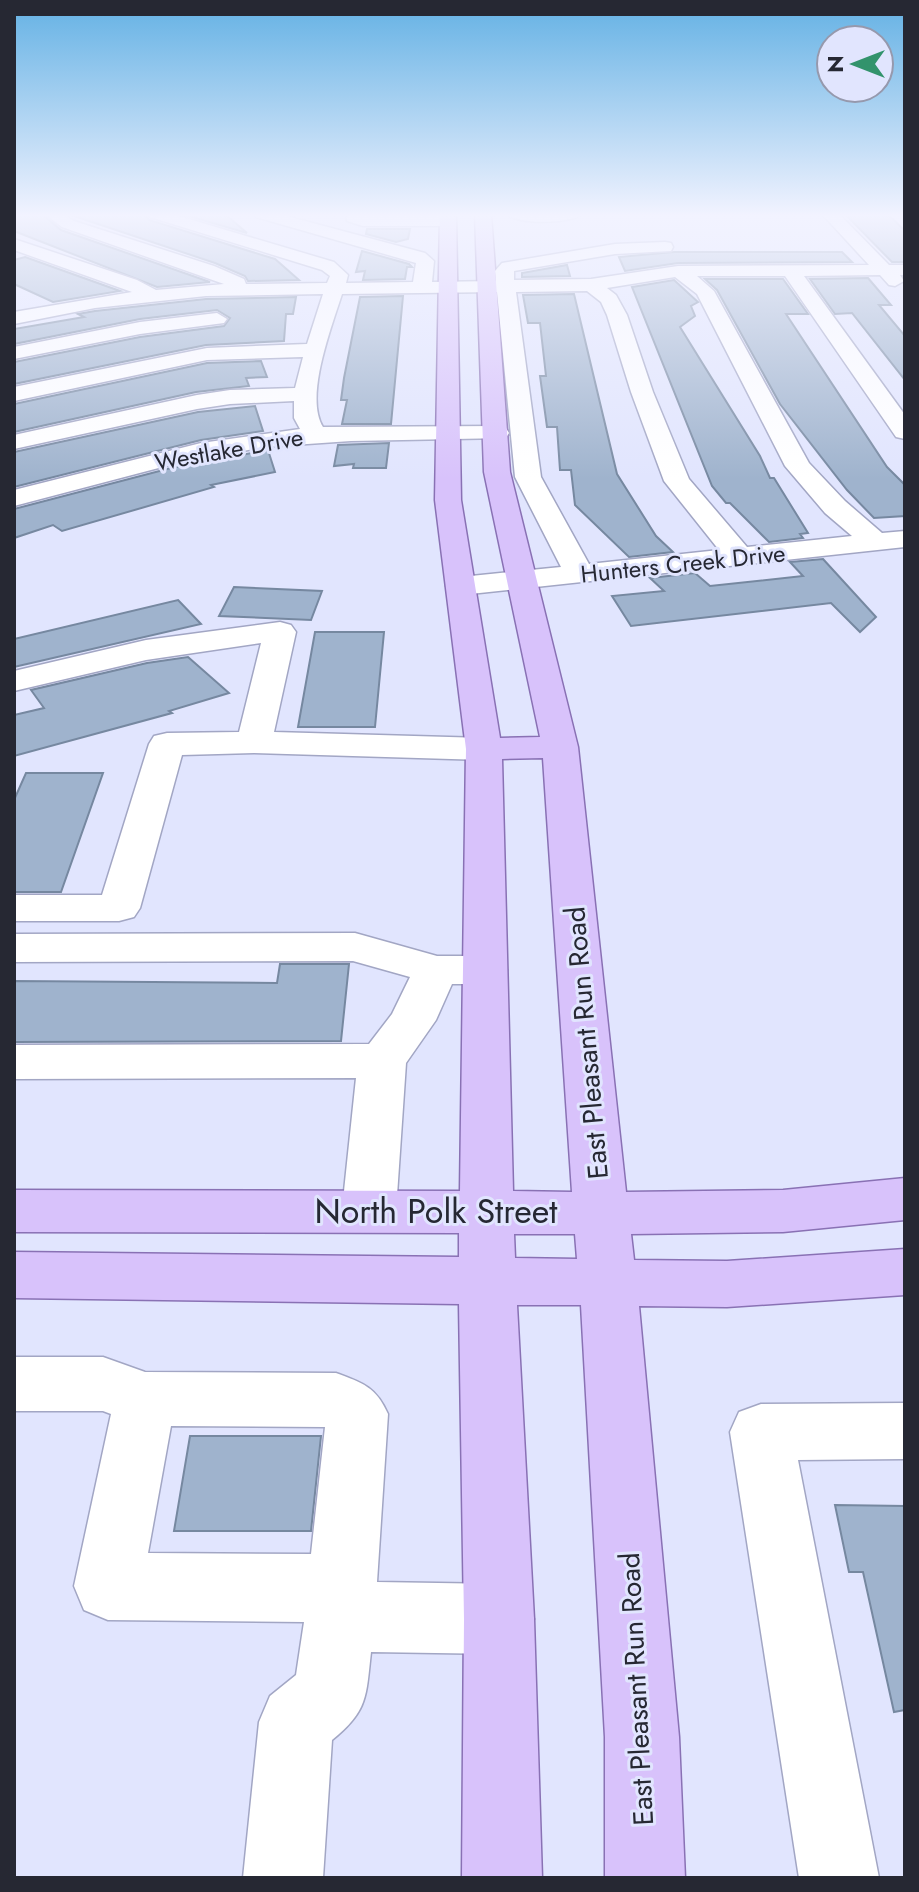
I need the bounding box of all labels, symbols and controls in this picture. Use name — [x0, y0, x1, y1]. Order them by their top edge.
north arrow — [815, 24, 895, 104]
text: N — [819, 55, 851, 73]
street label: Westlake Drive — [152, 419, 306, 480]
street label: Hunters Creek Drive — [579, 535, 787, 592]
street label: East Pleasant Run Road — [554, 905, 619, 1181]
street label: North Polk Street — [314, 1187, 558, 1236]
street label: East Pleasant Run Road — [609, 1551, 664, 1827]

